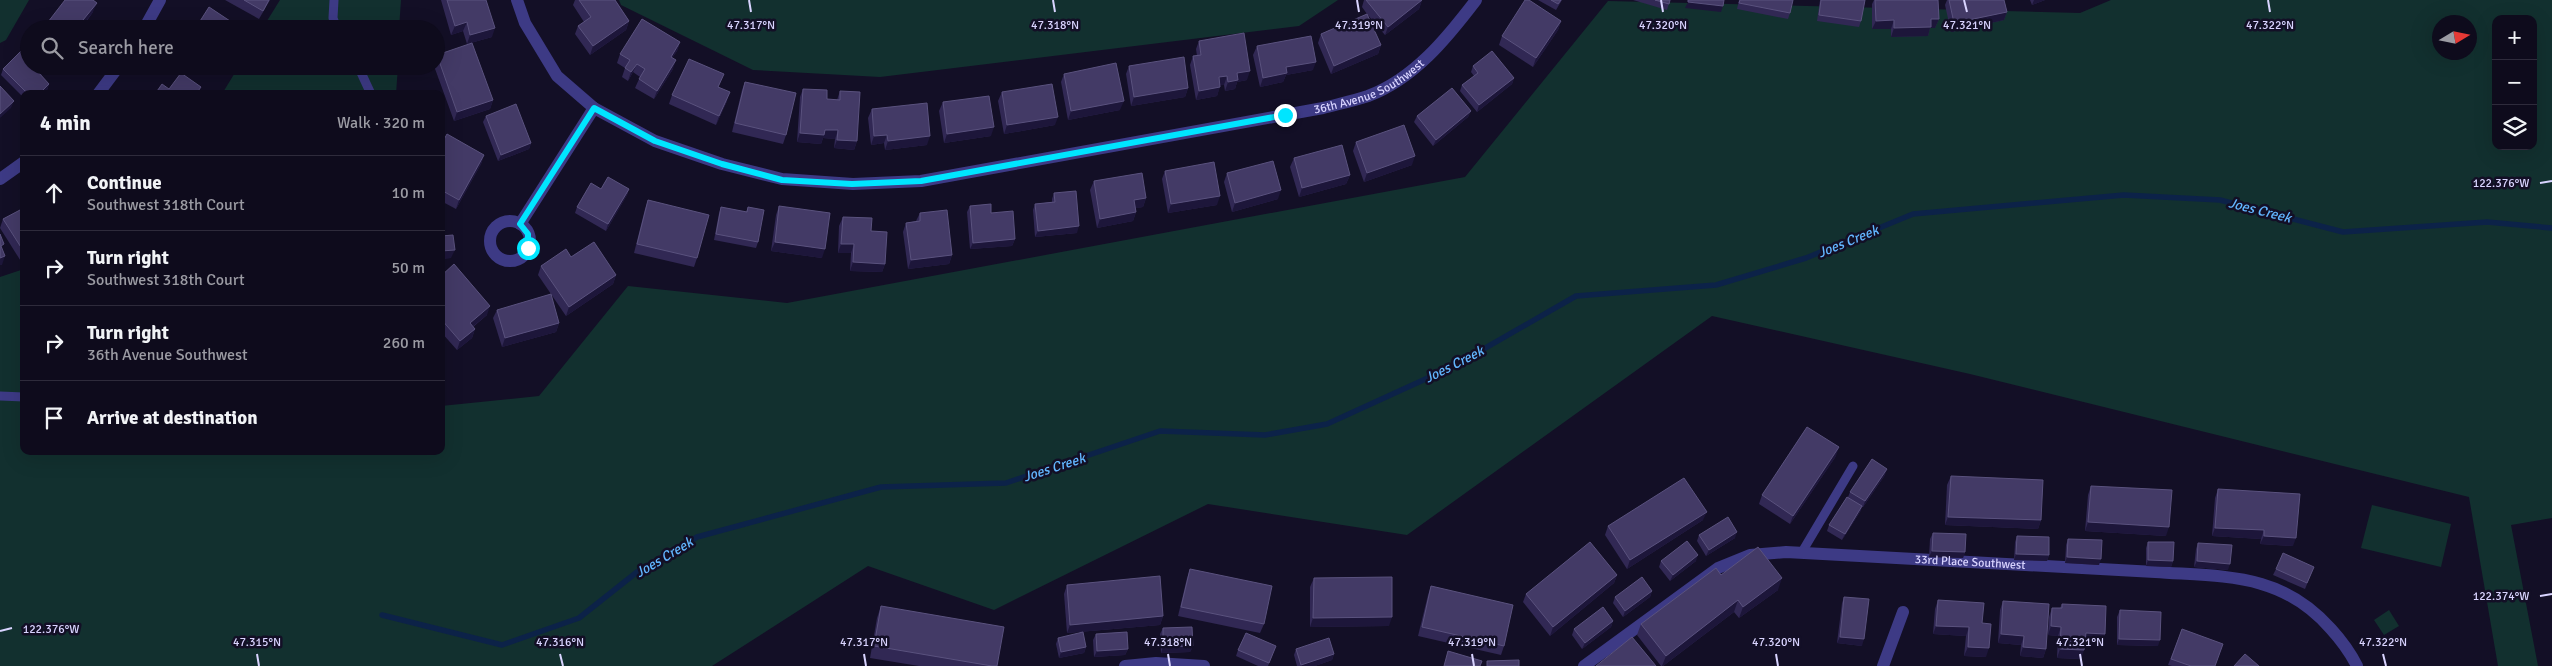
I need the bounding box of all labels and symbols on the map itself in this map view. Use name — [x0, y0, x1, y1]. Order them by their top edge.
north arrow — [2432, 15, 2477, 60]
text: 47.317°N — [727, 18, 775, 33]
text: 47.318°N — [1031, 18, 1079, 33]
text: 47.319°N — [1335, 18, 1383, 33]
text: 47.320°N — [1639, 18, 1687, 33]
text: 47.321°N — [1943, 18, 1991, 33]
text: 47.322°N — [2246, 18, 2294, 33]
street label: 36th Avenue Southwest — [1313, 56, 1428, 118]
route end — [1274, 104, 1297, 127]
text: 122.376°W — [2473, 176, 2529, 191]
water label: Joes Creek — [2227, 194, 2295, 227]
water label: Joes Creek — [1815, 221, 1883, 261]
route start — [517, 237, 540, 260]
water label: Joes Creek — [1422, 341, 1488, 387]
water label: Joes Creek — [1021, 449, 1089, 485]
water label: Joes Creek — [632, 533, 698, 581]
street label: 33rd Place Southwest — [1914, 552, 2026, 573]
text: 122.374°W — [2473, 589, 2529, 604]
text: 122.376°W — [23, 622, 79, 637]
text: 47.315°N — [233, 635, 281, 650]
text: 47.316°N — [536, 635, 584, 650]
text: 47.317°N — [840, 635, 888, 650]
text: 47.318°N — [1144, 635, 1192, 650]
text: 47.319°N — [1448, 635, 1496, 650]
text: 47.320°N — [1752, 635, 1800, 650]
text: 47.321°N — [2056, 635, 2104, 650]
text: 47.322°N — [2359, 635, 2407, 650]

